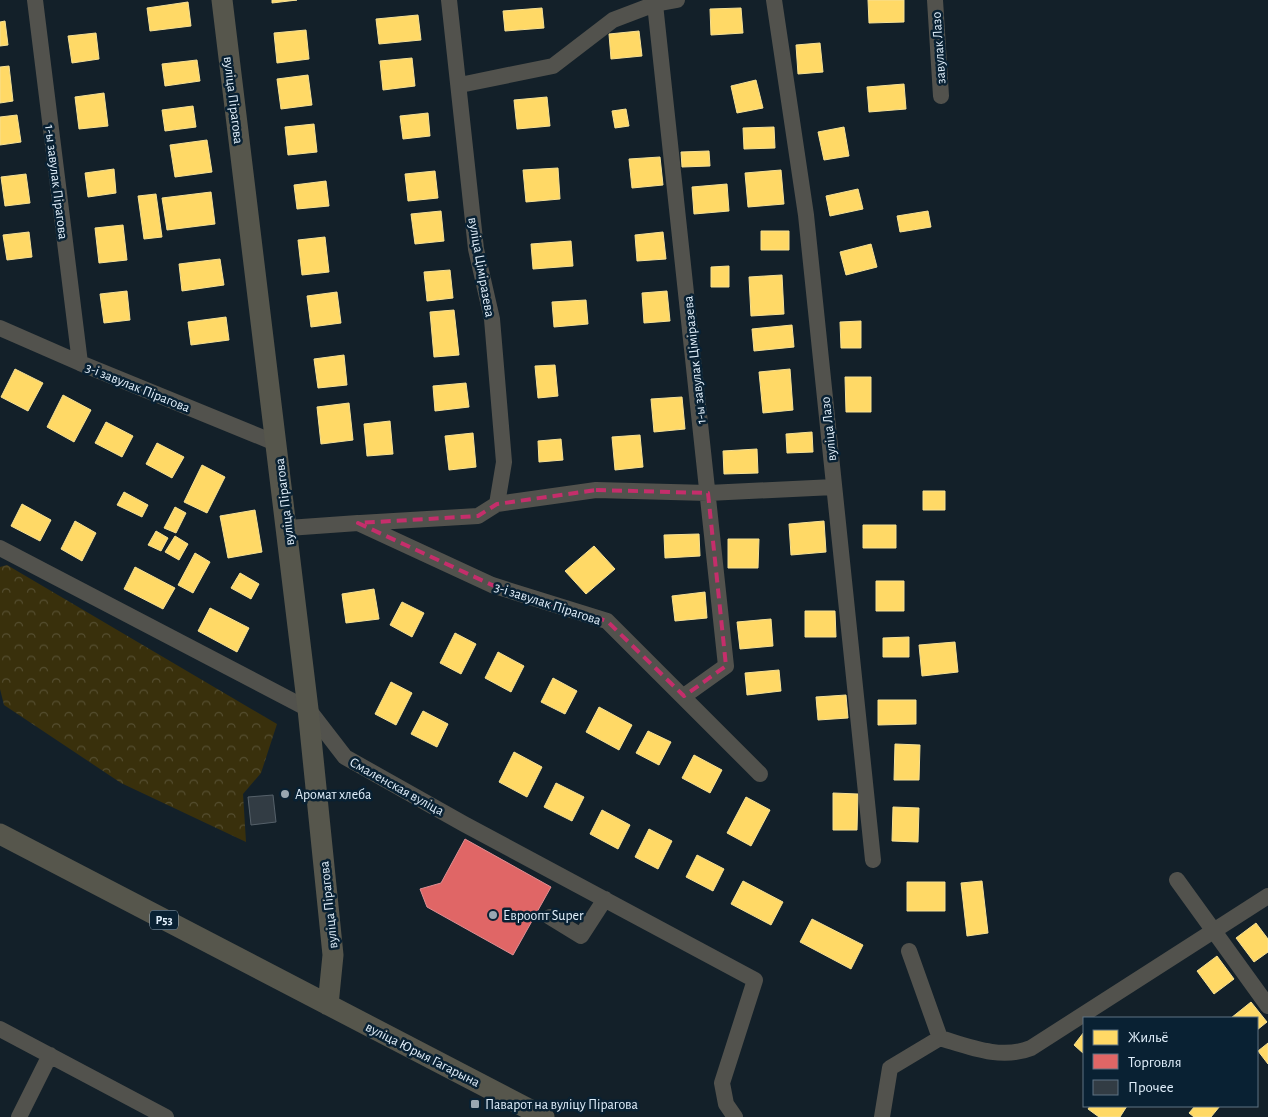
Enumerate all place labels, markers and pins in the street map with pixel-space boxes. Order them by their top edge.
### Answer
marker: Аромат хлеба [279,788,291,800]
place label: Аромат хлеба [295,788,372,802]
marker: Евроопт Super [487,909,499,921]
place label: Евроопт Super [503,909,584,923]
marker: Паварот на вуліцу Пірагова [469,1098,481,1110]
place label: Паварот на вуліцу Пірагова [485,1098,639,1112]

